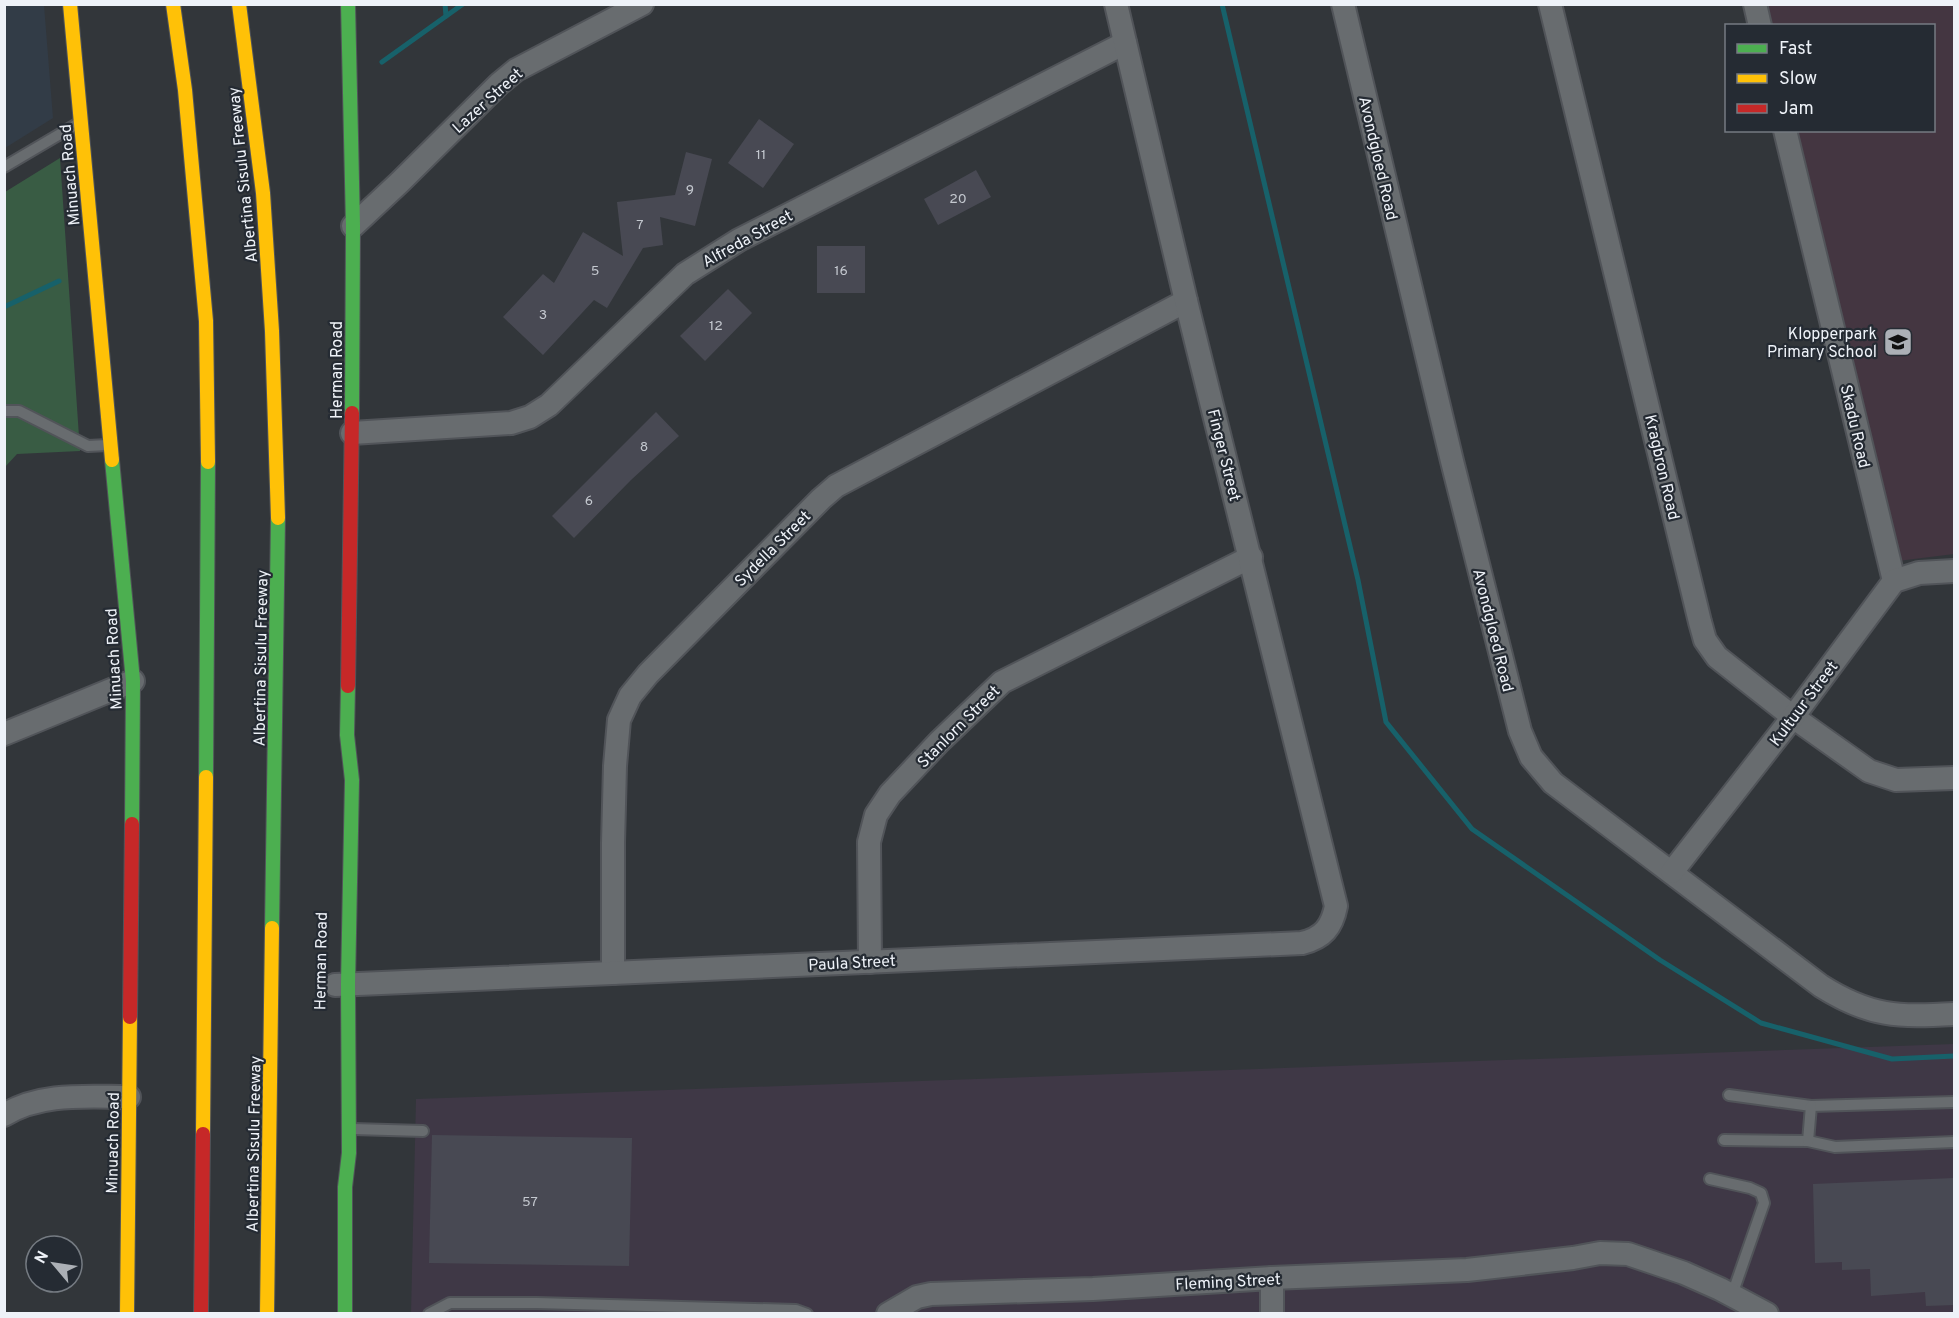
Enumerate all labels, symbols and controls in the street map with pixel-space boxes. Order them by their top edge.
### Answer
legend [1725,24,1935,132]
text: Fast [1779,38,1812,61]
street label: Lazer Street [449,65,528,138]
text: Slow [1779,68,1817,91]
street label: Albertina Sisulu Freeway [225,86,263,264]
street label: Avondgloed Road [1353,95,1401,222]
text: Jam [1779,98,1814,121]
street label: Minuach Road [57,123,85,226]
house number: 11 [756,147,766,164]
house number: 9 [686,182,694,199]
house number: 20 [949,191,967,208]
street label: Alfreda Street [699,207,797,273]
house number: 7 [636,217,644,234]
house number: 5 [591,263,599,280]
house number: 16 [834,263,848,280]
house number: 3 [539,307,547,324]
house number: 12 [709,318,723,335]
street label: Herman Road [328,321,348,419]
place label: Klopperpark Primary School [1767,325,1877,363]
school or university icon: Klopperpark Primary School [1882,326,1914,358]
street label: Skadu Road [1835,383,1873,470]
street label: Finger Street [1202,407,1244,504]
street label: Kragbron Road [1639,413,1683,522]
house number: 8 [640,439,648,456]
house number: 6 [585,493,593,510]
street label: Sydella Street [731,507,816,592]
street label: Avondgloed Road [1467,567,1517,694]
street label: Albertina Sisulu Freeway [250,570,274,747]
street label: Minuach Road [102,608,128,710]
street label: Kultuur Street [1766,658,1843,751]
street label: Stanlorn Street [914,682,1005,773]
street label: Herman Road [311,912,333,1010]
street label: Paula Street [808,952,896,976]
street label: Albertina Sisulu Freeway [243,1056,267,1233]
street label: Minuach Road [103,1092,125,1194]
house number: 57 [522,1194,538,1211]
north arrow [24,1234,84,1294]
text: N [31,1248,54,1268]
street label: Fleming Street [1175,1270,1281,1296]

